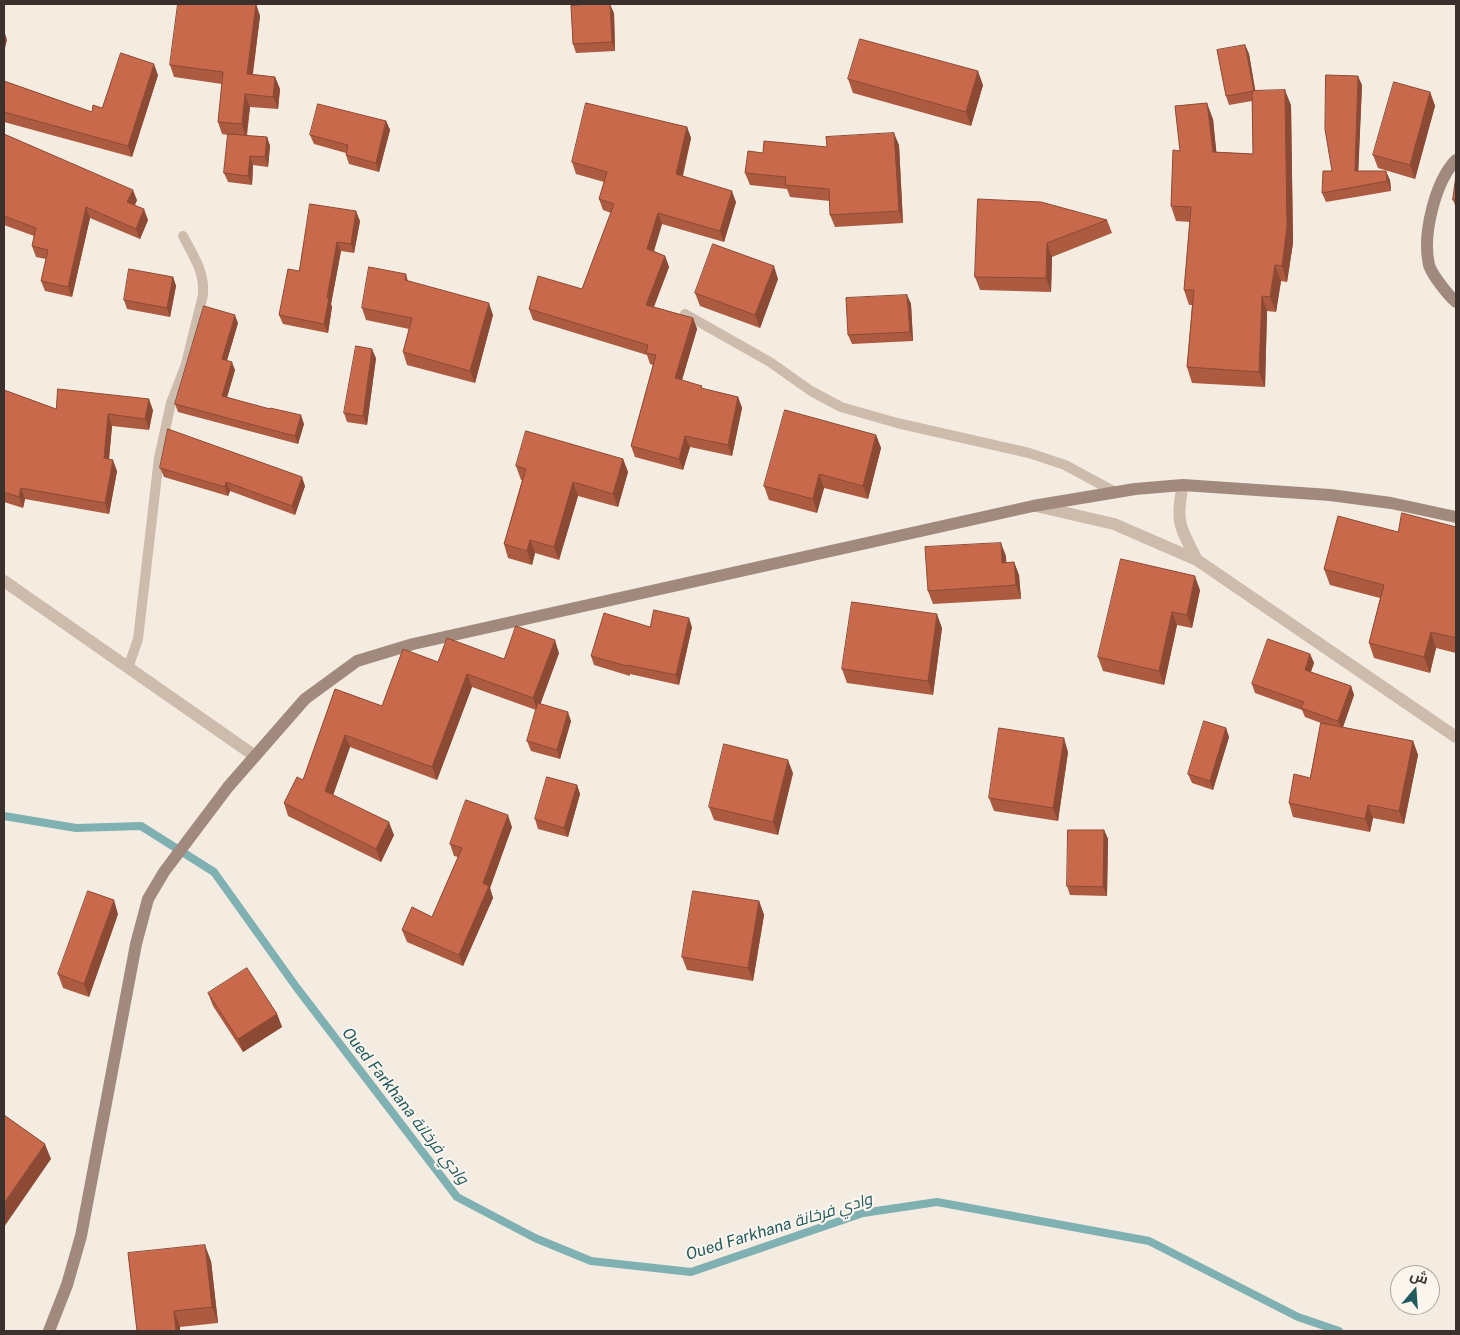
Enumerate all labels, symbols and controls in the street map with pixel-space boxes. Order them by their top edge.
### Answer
water label: Oued Farkhana وادي فرخانة [338,1024,472,1188]
water label: Oued Farkhana وادي فرخانة [684,1189,874,1265]
north arrow [1390,1265,1440,1315]
text: ش [1408,1266,1430,1287]

